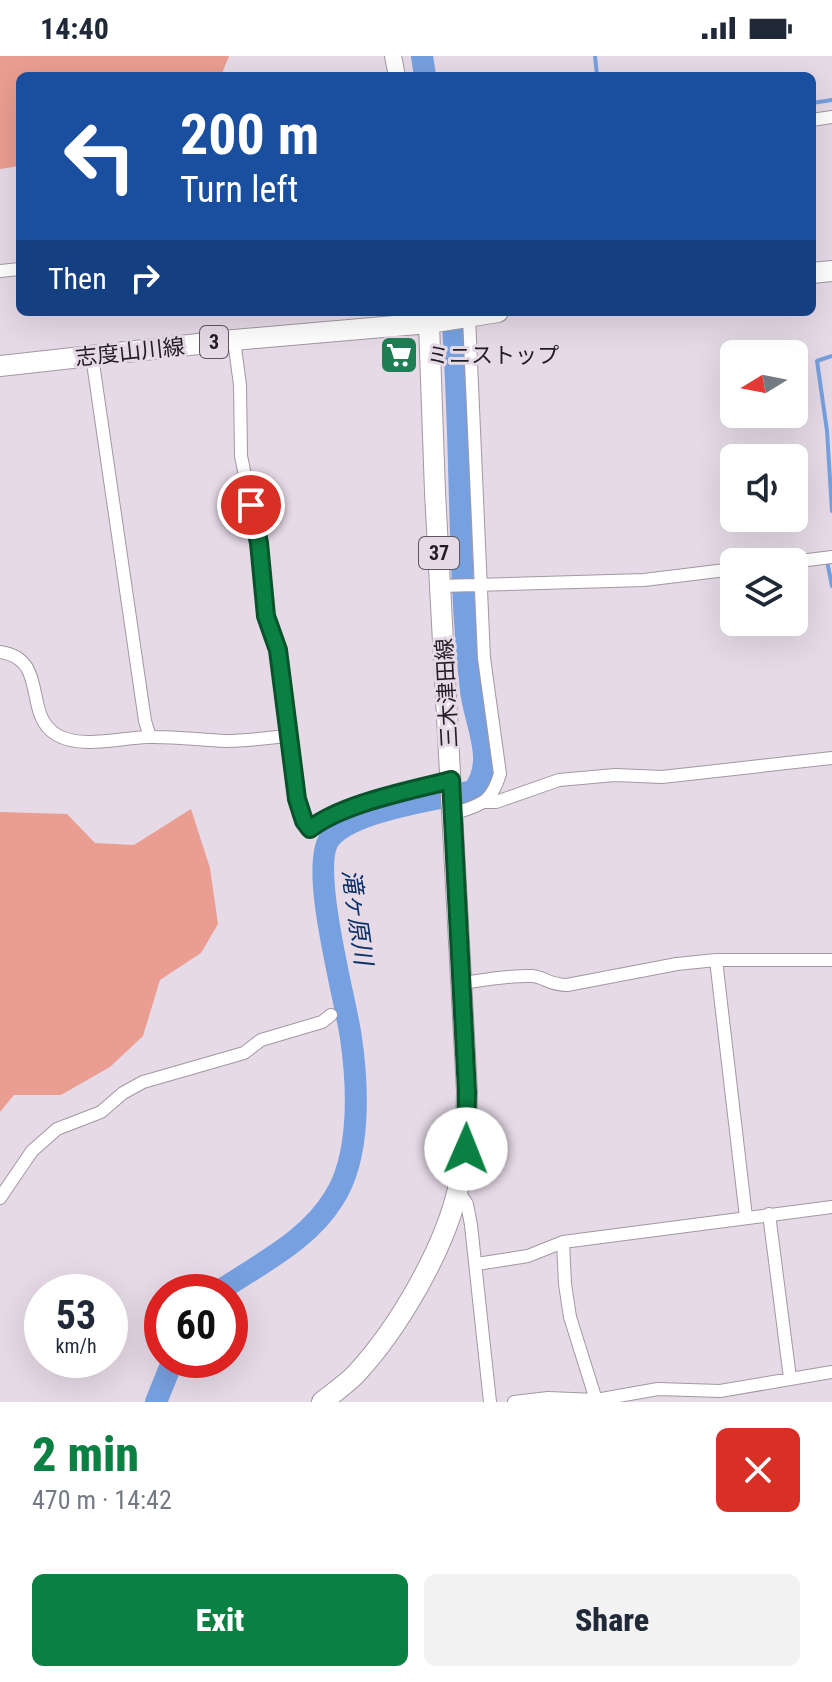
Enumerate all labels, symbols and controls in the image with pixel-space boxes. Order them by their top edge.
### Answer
text: 14:40 [40,11,109,46]
text: 200 m [180,102,319,168]
icon: left [48,104,152,208]
text: Turn left [180,169,298,211]
icon: right [123,256,167,300]
text: Then [48,261,107,296]
road number: 3 [200,326,228,358]
street label: 志度山川線 [74,334,186,370]
supermarket icon: ミニストップ [378,334,420,376]
north arrow [720,340,808,428]
map controls [720,340,808,636]
place label: ミニストップ [427,343,559,368]
button: sound [720,444,808,532]
pin [217,471,285,539]
icon: arrive [229,483,273,527]
road number: 37 [419,537,459,569]
button: layers [720,548,808,636]
street label: 三木津田線 [432,637,462,749]
water label: 滝ヶ原川 [336,868,378,969]
position arrow [424,1107,508,1191]
speed limit sign: 60 [144,1274,248,1378]
text: 53 [56,1292,96,1339]
text: km/h [55,1334,97,1358]
text: 2 min [32,1426,139,1483]
button: close [716,1428,800,1512]
text: 470 m · 14:42 [32,1485,172,1515]
button: Exit [32,1574,408,1666]
button: Share [424,1574,800,1666]

